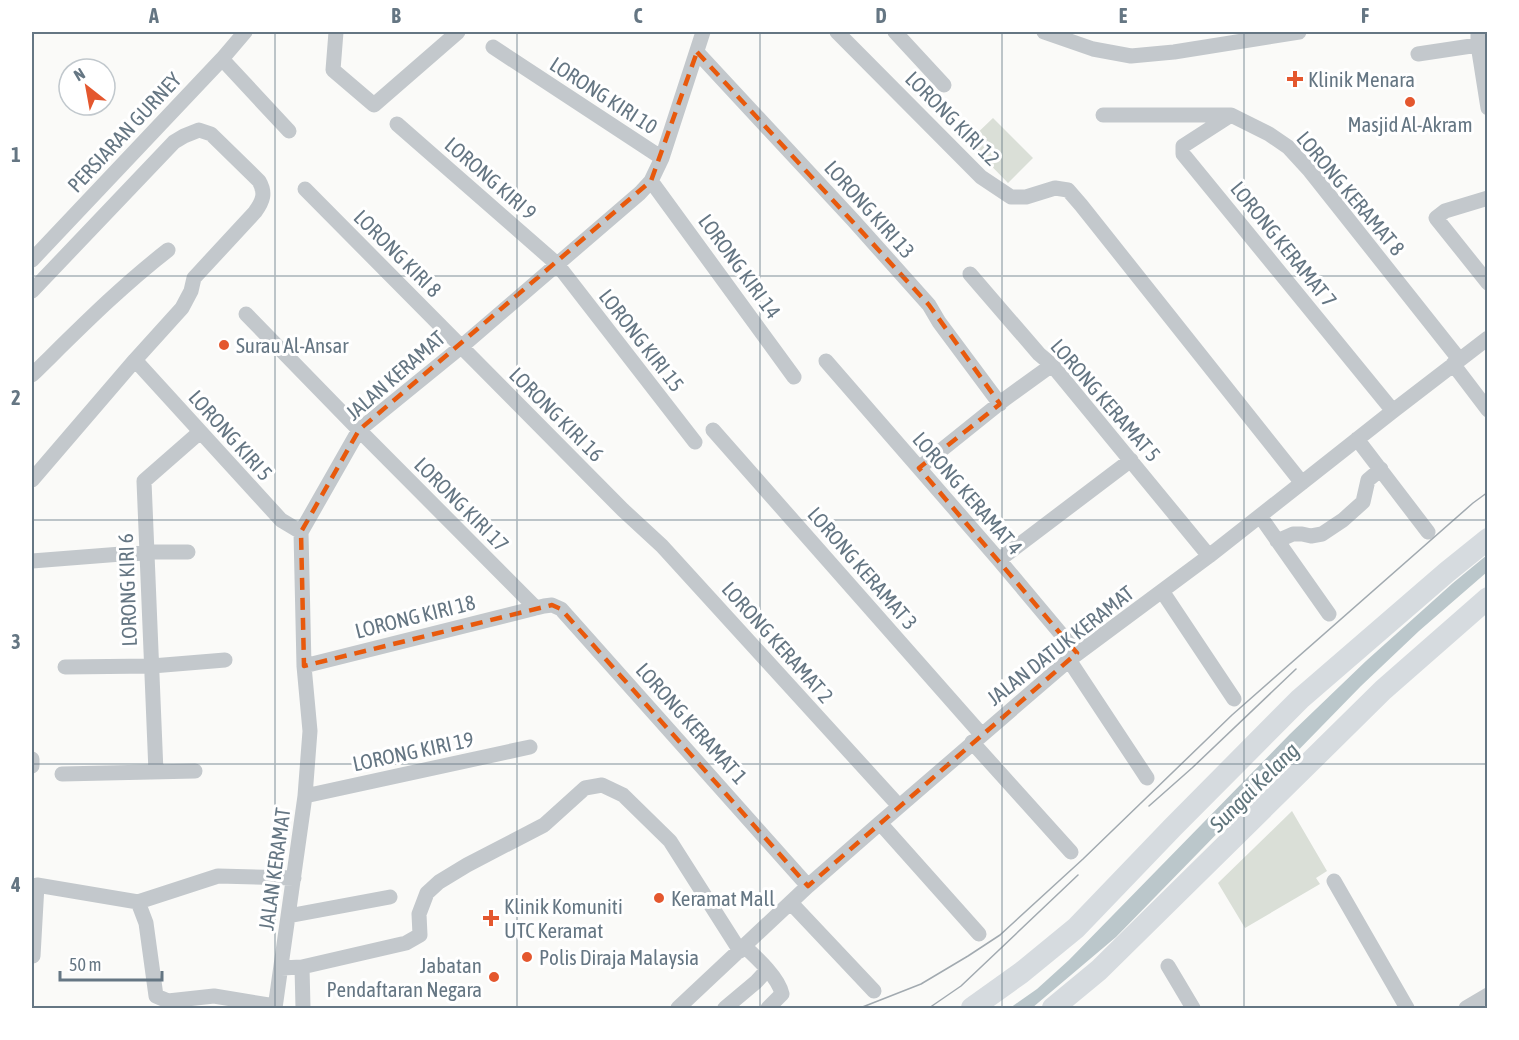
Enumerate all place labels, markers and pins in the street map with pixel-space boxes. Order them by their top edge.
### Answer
place label: Klinik Menara [1308,67,1415,91]
marker: Klinik Menara [1286,70,1304,88]
marker: Masjid Al-Akram [1403,95,1417,109]
place label: Masjid Al-Akram [1347,112,1473,136]
place label: Surau Al-Ansar [236,333,349,357]
marker: Surau Al-Ansar [217,338,231,352]
place label: Keramat Mall [671,886,775,910]
marker: Keramat Mall [652,891,666,905]
place label: Klinik Komuniti UTC Keramat [504,894,623,942]
marker: Klinik Komuniti UTC Keramat [482,909,500,927]
place label: Polis Diraja Malaysia [539,945,699,969]
marker: Polis Diraja Malaysia [520,950,534,964]
place label: Jabatan Pendaftaran Negara [326,953,482,1001]
marker: Jabatan Pendaftaran Negara [487,970,501,984]

